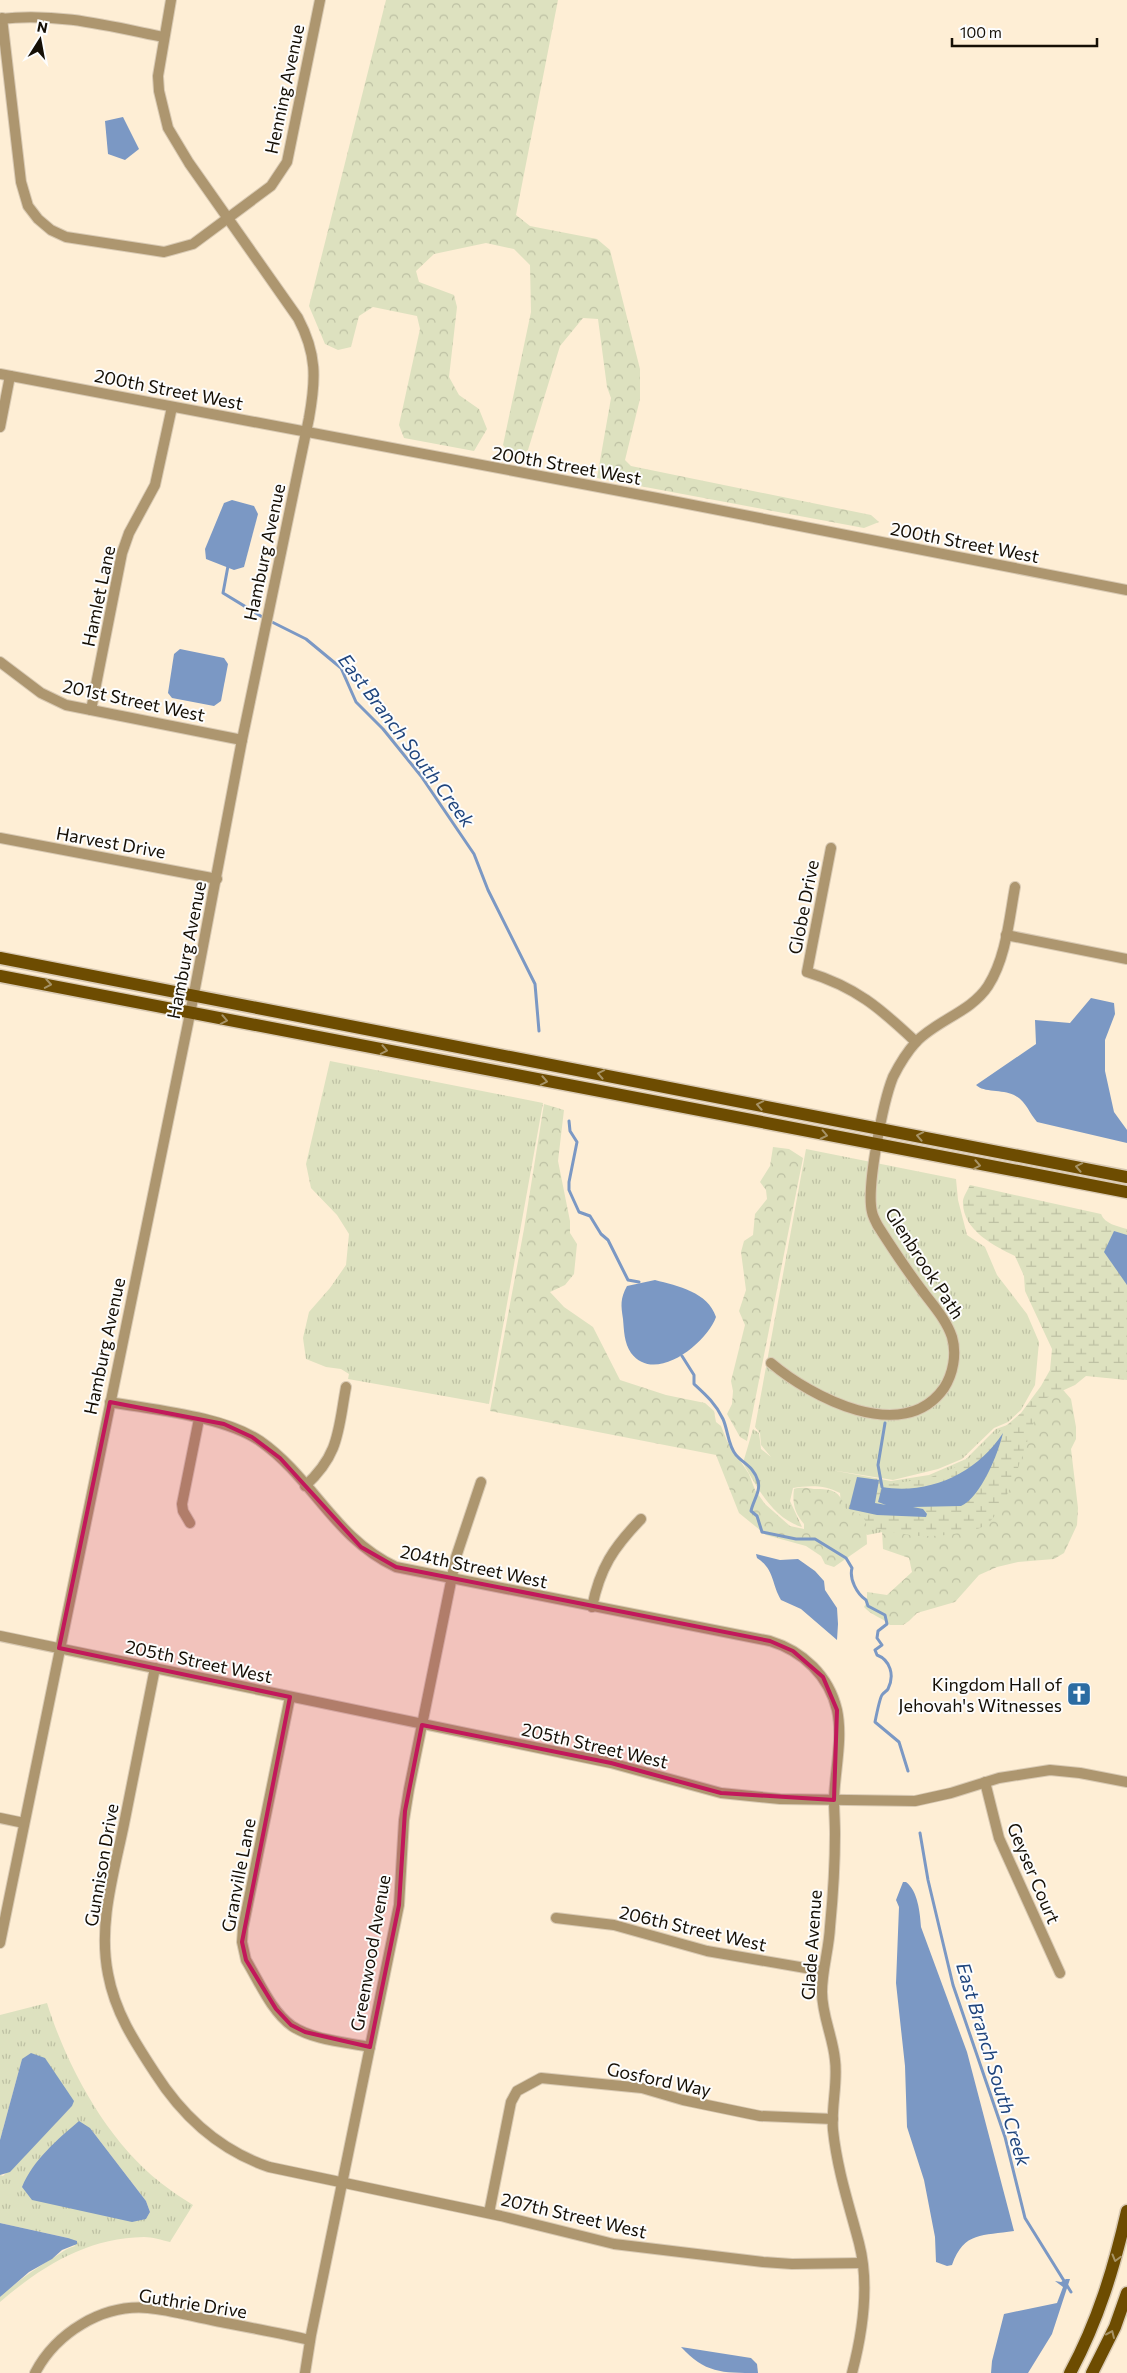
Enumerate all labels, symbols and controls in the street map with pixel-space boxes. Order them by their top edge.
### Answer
north arrow [15,15,65,65]
scale bar [952,15,1097,47]
text: N [36,17,49,36]
street label: Henning Avenue [260,22,308,156]
text: 100 m [960,23,1002,41]
street label: 200th Street West [93,364,245,414]
street label: 200th Street West [491,441,643,489]
street label: Hamburg Avenue [239,481,289,623]
street label: 200th Street West [889,517,1041,567]
street label: Hamlet Lane [77,543,119,649]
water label: East Branch South Creek [334,649,480,832]
street label: 201st Street West [61,674,207,726]
street label: Harvest Drive [54,822,168,862]
street label: Globe Drive [783,858,823,956]
street label: Hamburg Avenue [162,879,210,1021]
one-way arrow [44,979,52,989]
one-way arrow [220,1014,229,1024]
one-way arrow [380,1045,388,1055]
one-way arrow [596,1070,605,1080]
one-way arrow [539,1076,548,1086]
one-way arrow [756,1101,764,1111]
one-way arrow [820,1129,829,1139]
one-way arrow [915,1132,924,1142]
one-way arrow [973,1159,981,1169]
one-way arrow [1075,1162,1084,1173]
street label: Glenbrook Path [881,1203,969,1323]
street label: Hamburg Avenue [79,1275,129,1417]
street label: 204th Street West [398,1540,550,1592]
street label: 205th Street West [124,1635,274,1687]
place label: Kingdom Hall of Jehovah's Witnesses [898,1673,1063,1716]
church icon: Kingdom Hall of Jehovah's Witnesses [1066,1681,1092,1707]
street label: 205th Street West [520,1717,670,1773]
street label: Gunnison Drive [79,1802,123,1928]
street label: Granville Lane [216,1816,260,1934]
street label: Geyser Court [1003,1819,1065,1927]
street label: Greenwood Avenue [345,1873,395,2033]
street label: Glade Avenue [796,1889,826,2001]
street label: 206th Street West [617,1900,769,1956]
water label: East Branch South Creek [952,1959,1036,2169]
street label: Gosford Way [605,2057,713,2101]
street label: 207th Street West [499,2188,649,2242]
one-way arrow [1111,2254,1122,2263]
street label: Guthrie Drive [137,2284,249,2322]
one-way arrow [1105,2330,1116,2339]

